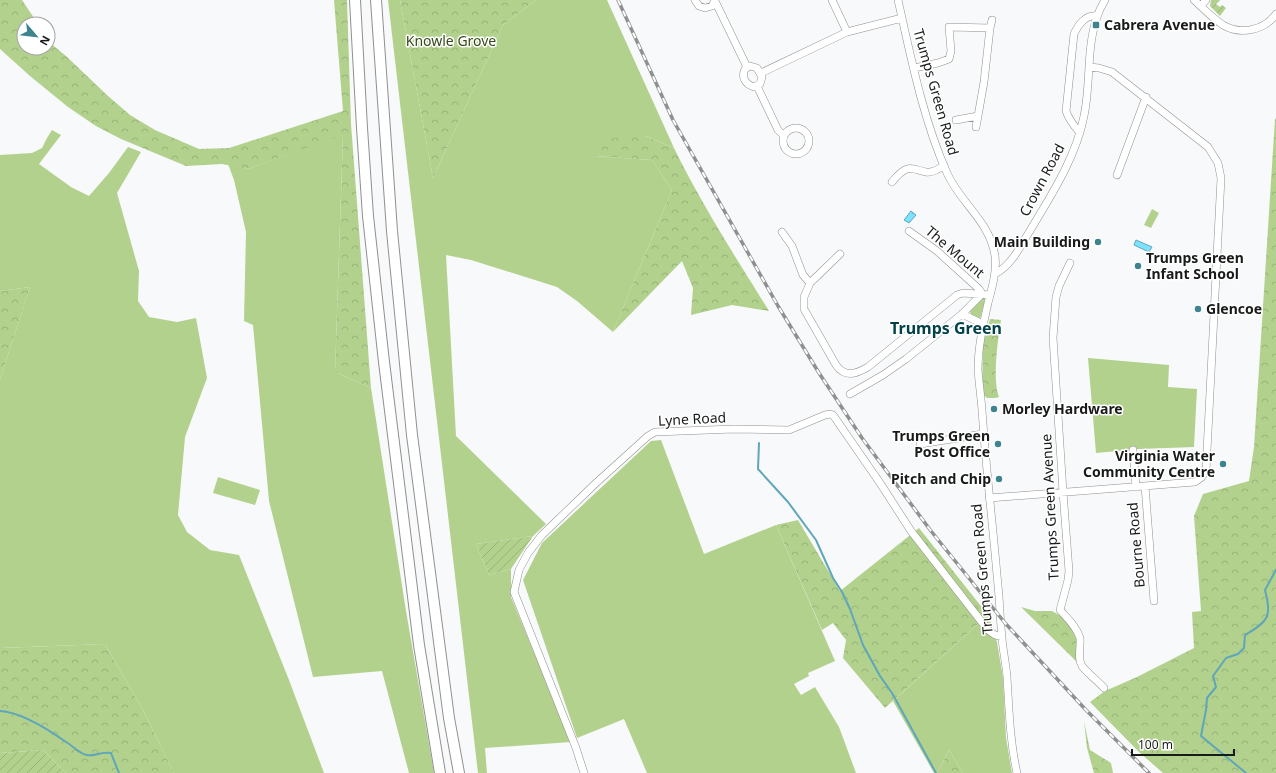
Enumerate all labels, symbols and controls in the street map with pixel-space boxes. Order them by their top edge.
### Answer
place label: Cabrera Avenue [1104,15,1215,34]
north arrow [16,16,56,56]
marker: Cabrera Avenue [1091,20,1101,30]
street label: Trumps Green Road [909,26,964,157]
park label: Knowle Grove [406,31,496,50]
text: N [37,33,54,48]
street label: Crown Road [1015,140,1069,219]
street label: The Mount [922,221,989,282]
place label: Main Building [994,232,1090,251]
marker: Main Building [1093,237,1103,247]
place label: Trumps Green Infant School [1146,248,1244,283]
marker: Trumps Green Infant School [1133,261,1143,271]
place label: Glencoe [1206,299,1262,318]
marker: Glencoe [1193,304,1203,314]
district label: Trumps Green [890,317,1002,339]
place label: Morley Hardware [1002,399,1123,418]
marker: Morley Hardware [989,404,999,414]
street label: Lyne Road [657,407,727,430]
place label: Trumps Green Post Office [892,426,990,461]
street label: Trumps Green Avenue [1036,433,1063,581]
marker: Trumps Green Post Office [993,439,1003,449]
place label: Virginia Water Community Centre [1083,446,1216,481]
marker: Virginia Water Community Centre [1218,459,1228,469]
place label: Pitch and Chip [891,469,991,488]
marker: Pitch and Chip [994,474,1004,484]
street label: Bourne Road [1122,501,1149,589]
street label: Trumps Green Road [966,503,997,635]
scale bar [1132,731,1234,757]
text: 100 m [1138,736,1173,753]

